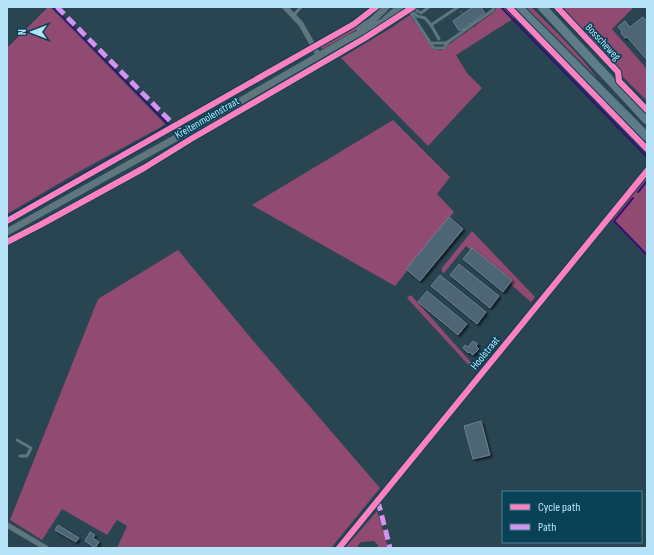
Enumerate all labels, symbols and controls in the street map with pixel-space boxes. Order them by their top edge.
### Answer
north arrow [12,12,52,52]
street label: Bosscheweg [583,21,624,64]
text: N [16,29,29,35]
street label: Kreitenmolenstraat [173,94,242,142]
street label: Hoolstraat [468,333,503,372]
legend [502,491,642,543]
text: Cycle path [538,500,580,515]
text: Path [538,520,556,535]

